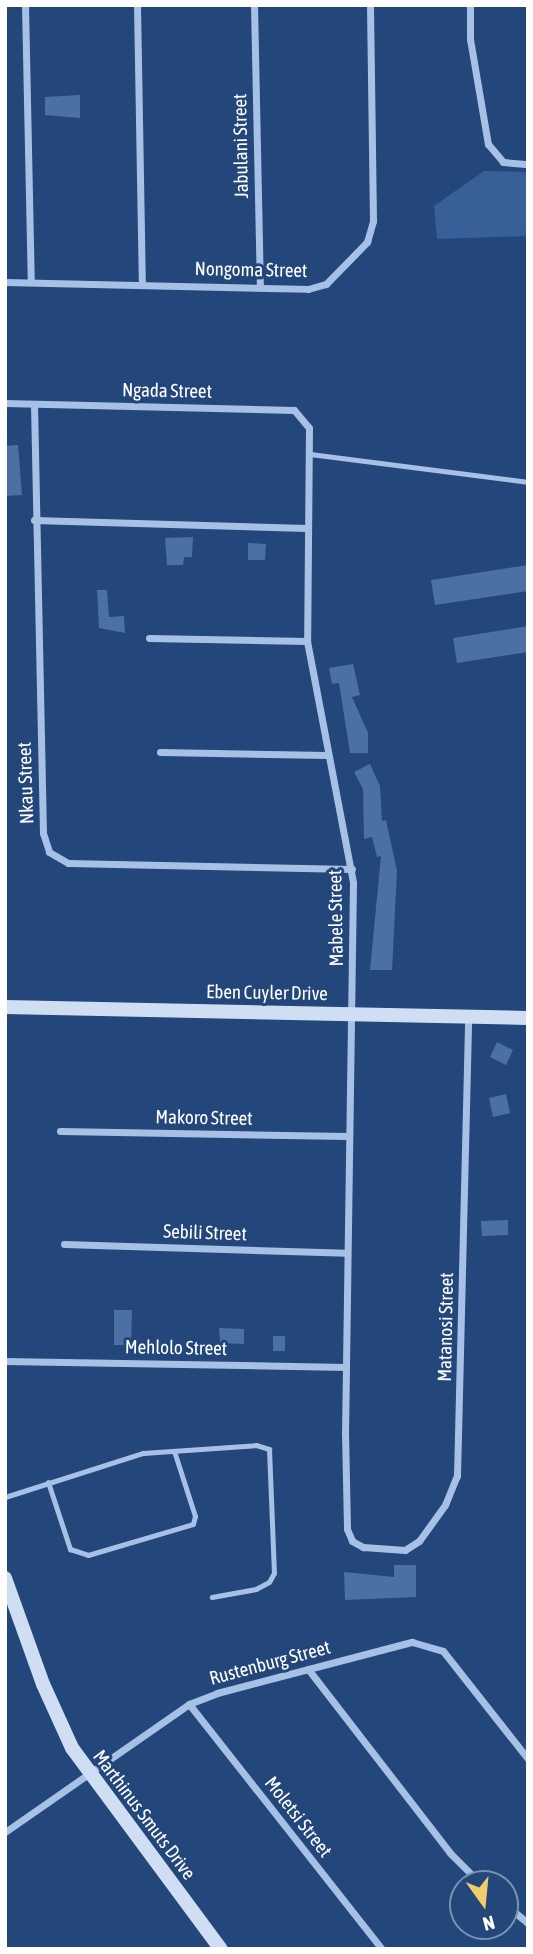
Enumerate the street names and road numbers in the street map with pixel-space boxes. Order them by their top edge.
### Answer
street label: Jabulani Street [229,93,253,199]
street label: Nongoma Street [194,258,308,282]
street label: Ngada Street [122,379,212,403]
street label: Nkau Street [13,742,39,824]
street label: Mabele Street [324,869,348,967]
street label: Eben Cuyler Drive [206,981,328,1005]
street label: Makoro Street [155,1106,253,1130]
street label: Sebili Street [163,1220,247,1246]
street label: Matanosi Street [434,1272,458,1382]
street label: Mehlolo Street [125,1336,227,1360]
street label: Rustenburg Street [207,1636,333,1690]
street label: Marthinus Smuts Drive [88,1746,200,1884]
street label: Moletsi Street [259,1772,337,1862]

